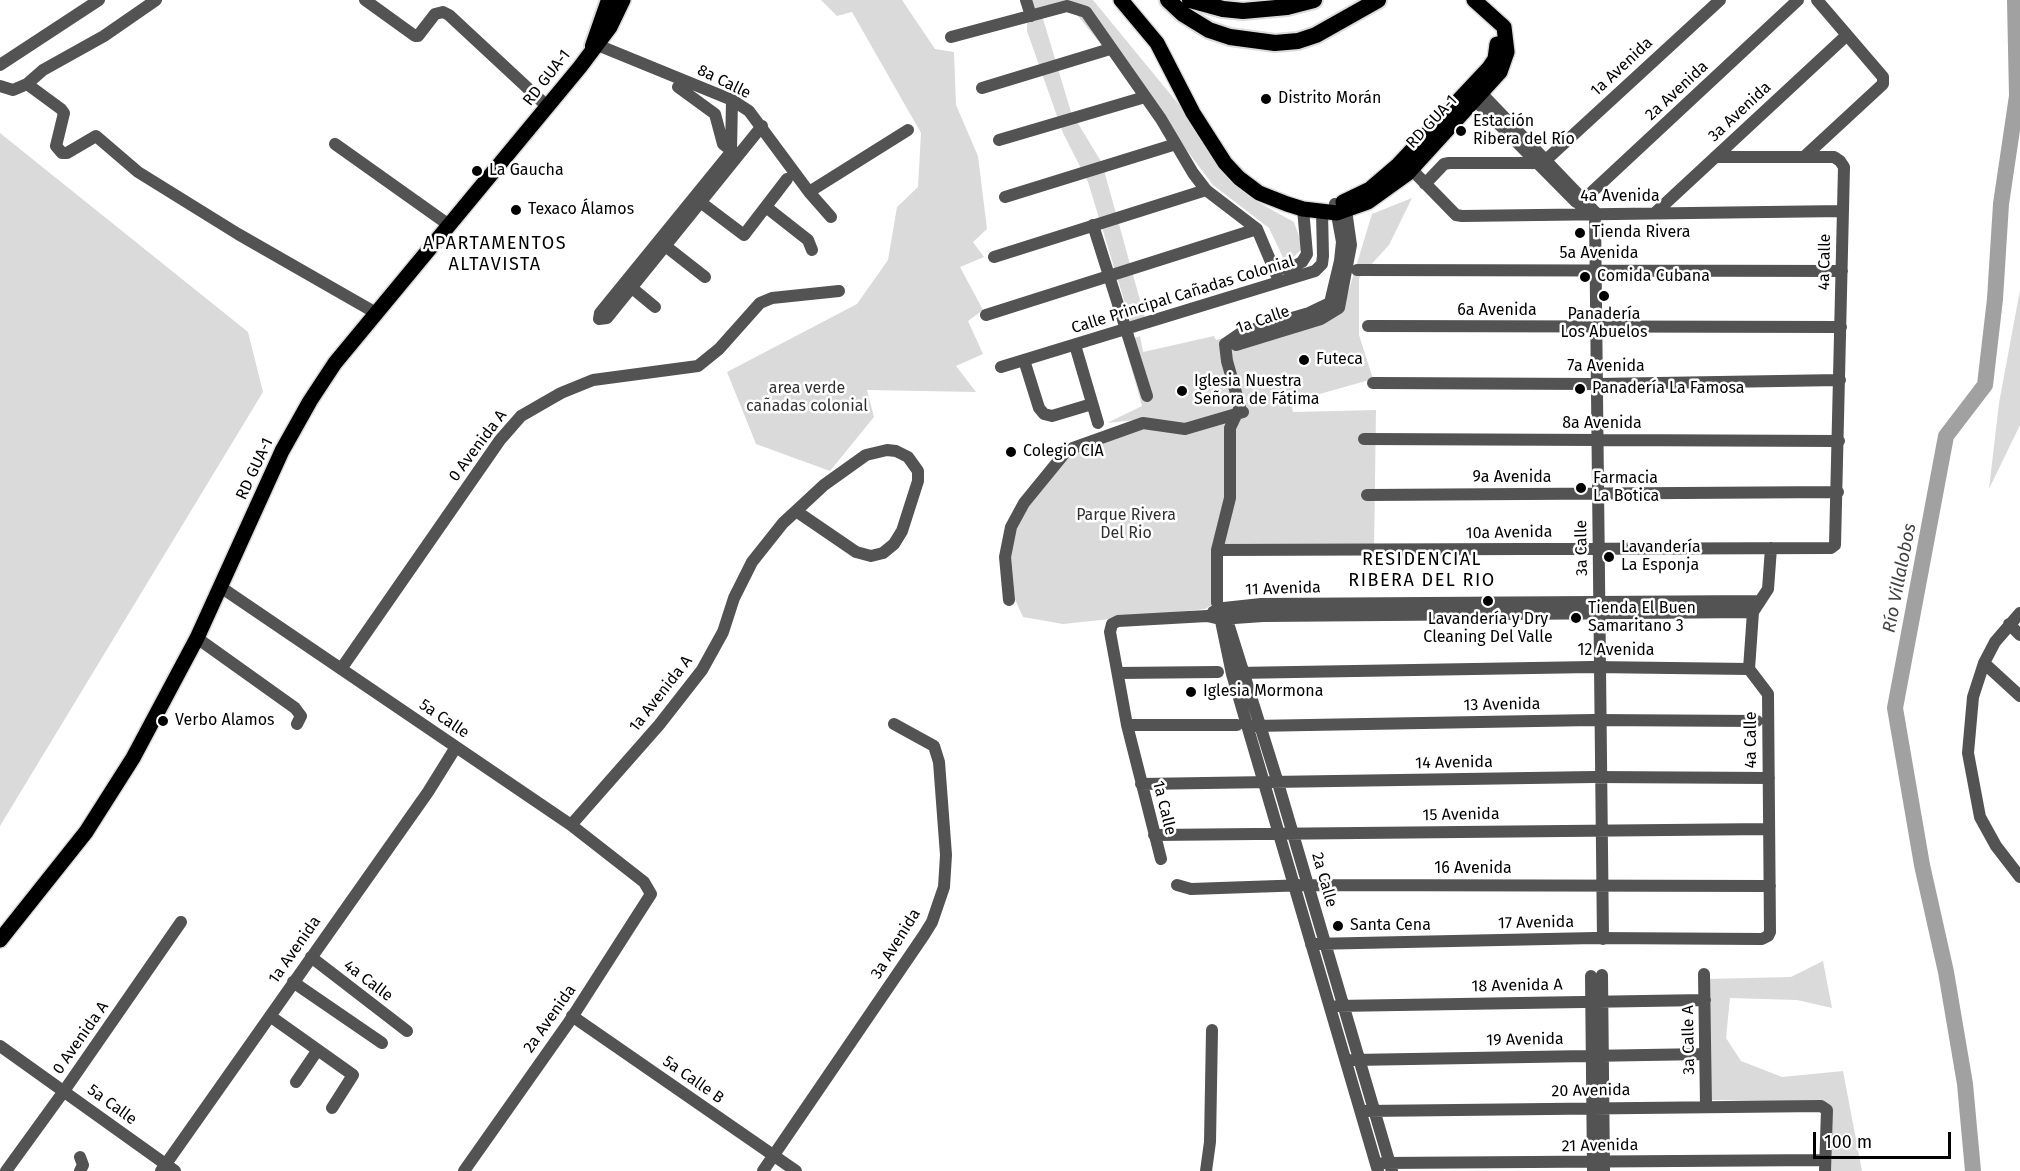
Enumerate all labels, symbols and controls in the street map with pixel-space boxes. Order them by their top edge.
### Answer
street label: 1a Avenida [1587,33,1657,101]
street label: RD GUA-1 [519,46,575,110]
street label: 2a Avenida [1642,57,1712,125]
street label: 8a Calle [694,61,754,103]
street label: 3a Avenida [1705,78,1775,146]
place label: Distrito Morán [1278,89,1381,109]
street label: RD GUA-1 [1402,91,1462,153]
marker: Distrito Morán [1259,92,1273,106]
place label: Estación Ribera del Río [1473,112,1575,150]
marker: Estación Ribera del Río [1454,124,1468,138]
place label: La Gaucha [489,161,564,181]
marker: La Gaucha [470,164,484,178]
street label: 4a Avenida [1580,187,1660,207]
place label: Texaco Álamos [528,200,634,220]
marker: Texaco Álamos [509,203,523,217]
place label: Tienda Rivera [1592,223,1690,243]
marker: Tienda Rivera [1573,226,1587,240]
district label: APARTAMENTOS ALTAVISTA [423,233,567,276]
street label: 4a Calle [1815,233,1835,291]
street label: 5a Avenida [1560,244,1638,264]
street label: Calle Principal Cañadas Colonial [1069,252,1297,338]
place label: Comida Cubana [1597,267,1710,287]
marker: Comida Cubana [1578,270,1592,284]
marker: Panadería Los Abuelos [1597,289,1611,303]
street label: 6a Avenida [1457,301,1537,321]
street label: 1a Calle [1234,302,1292,338]
place label: Panadería Los Abuelos [1561,305,1647,343]
place label: Futeca [1316,350,1363,370]
marker: Futeca [1297,353,1311,367]
street label: 7a Avenida [1567,357,1645,377]
place label: Iglesia Nuestra Señora de Fátima [1194,372,1320,410]
park label: area verde cañadas colonial [746,379,868,417]
place label: Panadería La Famosa [1592,379,1745,399]
marker: Panadería La Famosa [1573,382,1587,396]
marker: Iglesia Nuestra Señora de Fátima [1175,384,1189,398]
street label: 0 Avenida A [445,407,511,485]
street label: 8a Avenida [1562,414,1642,434]
street label: RD GUA-1 [232,435,278,503]
place label: Colegio CIA [1023,442,1104,462]
marker: Colegio CIA [1004,445,1018,459]
street label: 9a Avenida [1472,468,1552,488]
place label: Farmacia La Botica [1593,469,1659,507]
marker: Farmacia La Botica [1574,481,1588,495]
park label: Parque Rivera Del Rio [1076,506,1176,544]
street label: 3a Calle [1572,520,1592,576]
water label: Río Villalobos [1879,521,1921,635]
street label: 10a Avenida [1466,523,1552,543]
place label: Lavandería La Esponja [1621,538,1701,576]
district label: RESIDENCIAL RIBERA DEL RIO [1348,549,1496,592]
marker: Lavandería La Esponja [1602,550,1616,564]
street label: 11 Avenida [1245,578,1321,600]
marker: Lavandería y Dry Cleaning Del Valle [1481,594,1495,608]
place label: Tienda El Buen Samaritano 3 [1588,599,1696,637]
place label: Lavandería y Dry Cleaning Del Valle [1423,610,1553,648]
marker: Tienda El Buen Samaritano 3 [1569,611,1583,625]
street label: 12 Avenida [1578,641,1654,661]
street label: 1a Avenida A [625,652,697,736]
place label: Iglesia Mormona [1203,682,1323,702]
marker: Iglesia Mormona [1184,685,1198,699]
street label: 5a Calle [415,695,473,743]
street label: 13 Avenida [1463,695,1541,715]
place label: Verbo Alamos [175,711,274,731]
street label: 4a Calle [1742,712,1762,768]
marker: Verbo Alamos [156,714,170,728]
street label: 14 Avenida [1415,753,1493,773]
street label: 1a Calle [1148,779,1180,837]
street label: 15 Avenida [1422,805,1500,825]
street label: 2a Calle [1307,850,1341,910]
street label: 16 Avenida [1434,859,1512,879]
street label: 3a Avenida [867,906,925,982]
street label: 1a Avenida [265,913,325,987]
street label: 17 Avenida [1498,913,1574,933]
place label: Santa Cena [1350,916,1431,936]
marker: Santa Cena [1331,919,1345,933]
street label: 4a Calle [340,956,396,1006]
street label: 18 Avenida A [1471,976,1563,996]
street label: 2a Avenida [520,981,580,1057]
street label: 0 Avenida A [49,998,113,1078]
street label: 3a Calle A [1679,1005,1699,1075]
street label: 19 Avenida [1486,1030,1564,1050]
street label: 5a Calle B [659,1052,727,1108]
street label: 5a Calle [84,1081,140,1129]
street label: 20 Avenida [1551,1081,1631,1101]
scale bar [1816,1120,1954,1158]
text: 100 m [1824,1131,1872,1153]
street label: 21 Avenida [1562,1136,1638,1156]

